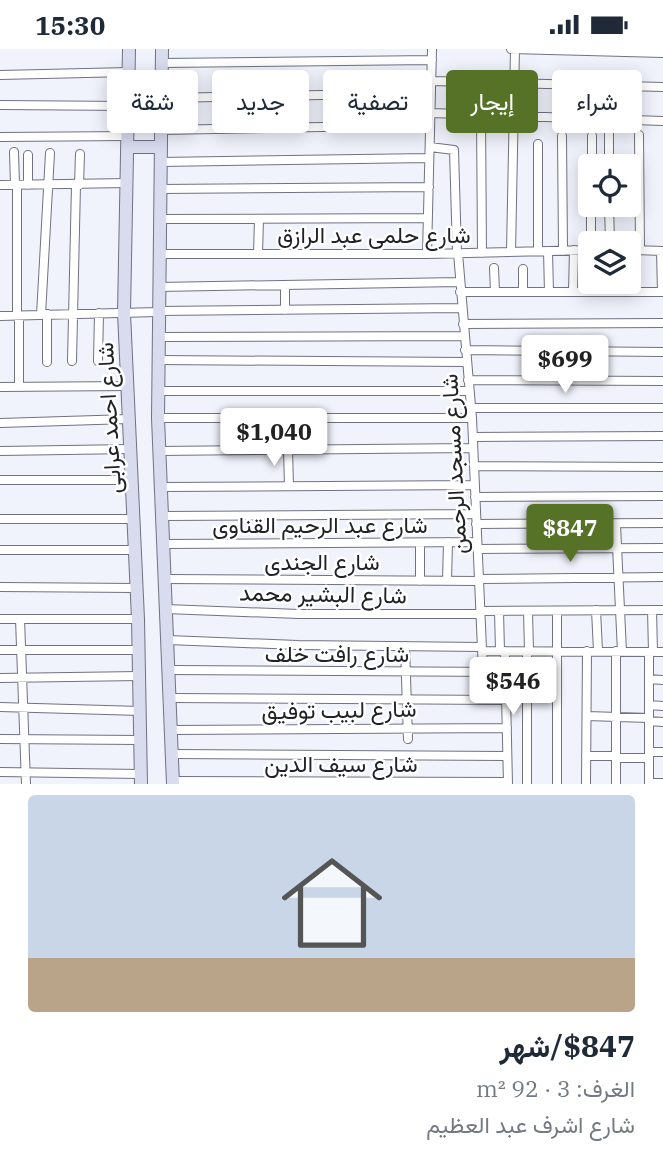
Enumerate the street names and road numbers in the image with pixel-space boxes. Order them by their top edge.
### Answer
street label: شارع حلمى عبد الرازق [277,219,471,251]
street label: شارع احمد عرابى [89,341,129,494]
street label: شارع مسجد الرحمن [433,373,475,555]
street label: شارع عبد الرحيم القناوى [212,509,428,541]
street label: شارع الجندى [264,546,380,578]
street label: شارع البشير محمد [239,577,407,611]
street label: شارع رافت خلف [265,638,409,670]
street label: شارع لبيب توفيق [261,693,417,727]
street label: شارع سيف الدين [264,748,418,780]

